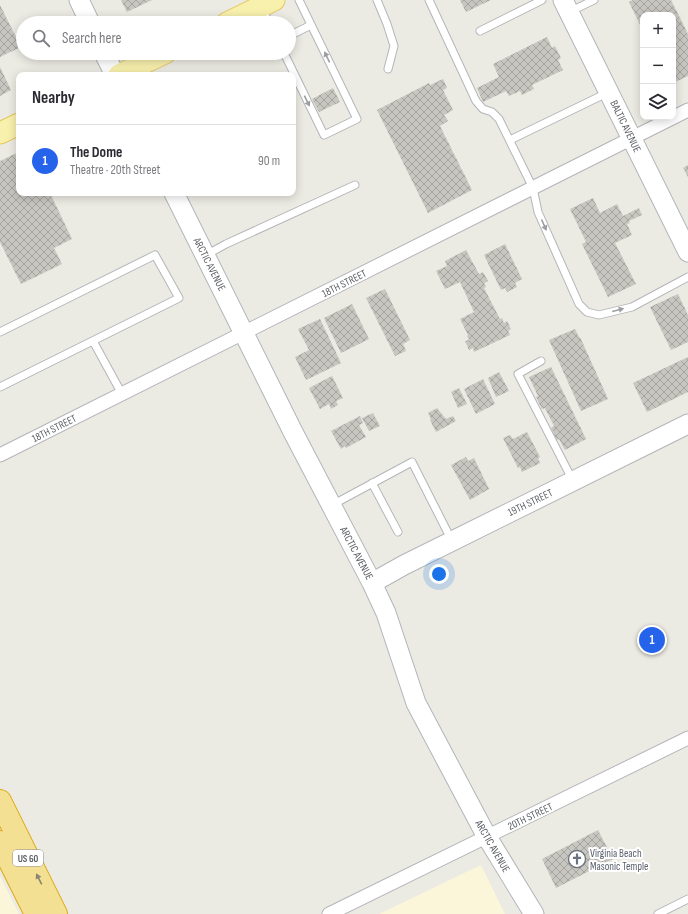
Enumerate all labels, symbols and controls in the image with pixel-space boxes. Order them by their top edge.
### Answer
map controls [640,12,676,120]
button: + [640,12,676,48]
search box [16,16,296,60]
icon: search [30,27,52,49]
text: Search here [62,29,122,48]
button: − [640,48,676,84]
one-way arrow [324,51,330,63]
button: layers [640,84,676,120]
text: Nearby [32,88,75,108]
one-way arrow [304,95,310,106]
street label: BALTIC AVENUE [607,98,644,154]
text: The Dome [70,143,123,162]
text: 1 [42,153,48,169]
text: 90 m [258,153,280,169]
text: Theatre · 20th Street [70,162,161,178]
one-way arrow [541,219,547,231]
street label: ARCTIC AVENUE [190,234,229,293]
street label: 18TH STREET [320,266,369,300]
one-way arrow [612,307,624,313]
street label: 18TH STREET [30,411,79,445]
street label: 19TH STREET [506,486,555,519]
street label: ARCTIC AVENUE [337,524,376,582]
your location [429,564,449,584]
pin: 1 [639,625,665,655]
street label: 20TH STREET [506,800,555,833]
street label: ARCTIC AVENUE [472,817,513,875]
place label: Virginia Beach Masonic Temple [590,847,648,873]
church icon: Virginia Beach Masonic Temple [567,849,587,869]
road number: US 60 [13,850,43,866]
one-way arrow [36,873,42,885]

